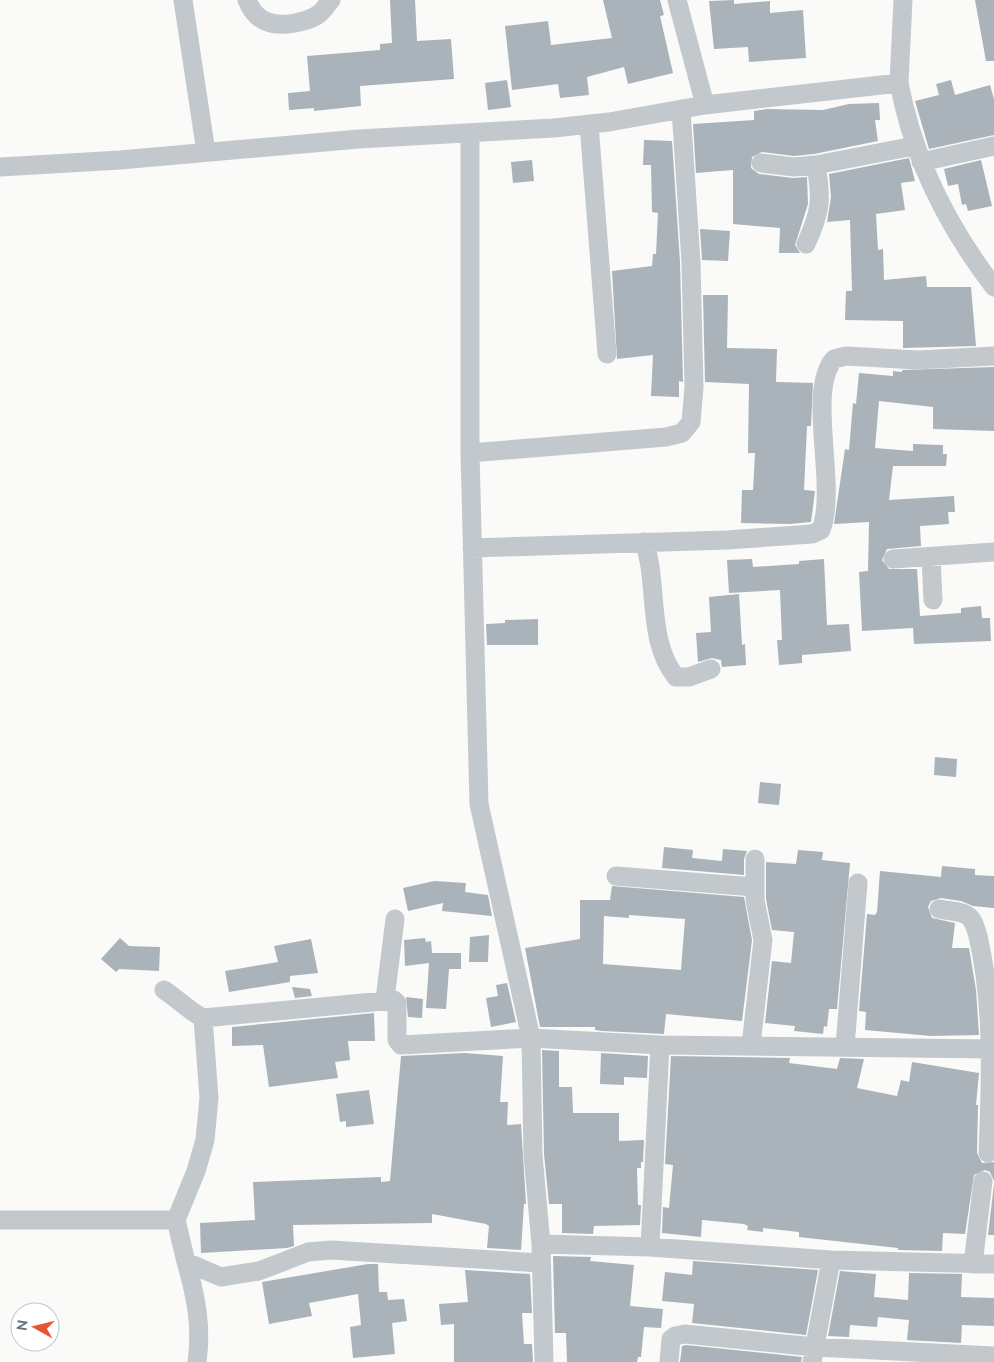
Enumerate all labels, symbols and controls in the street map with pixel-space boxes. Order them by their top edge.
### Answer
north arrow [10,1302,60,1352]
text: N [13,1319,31,1332]

